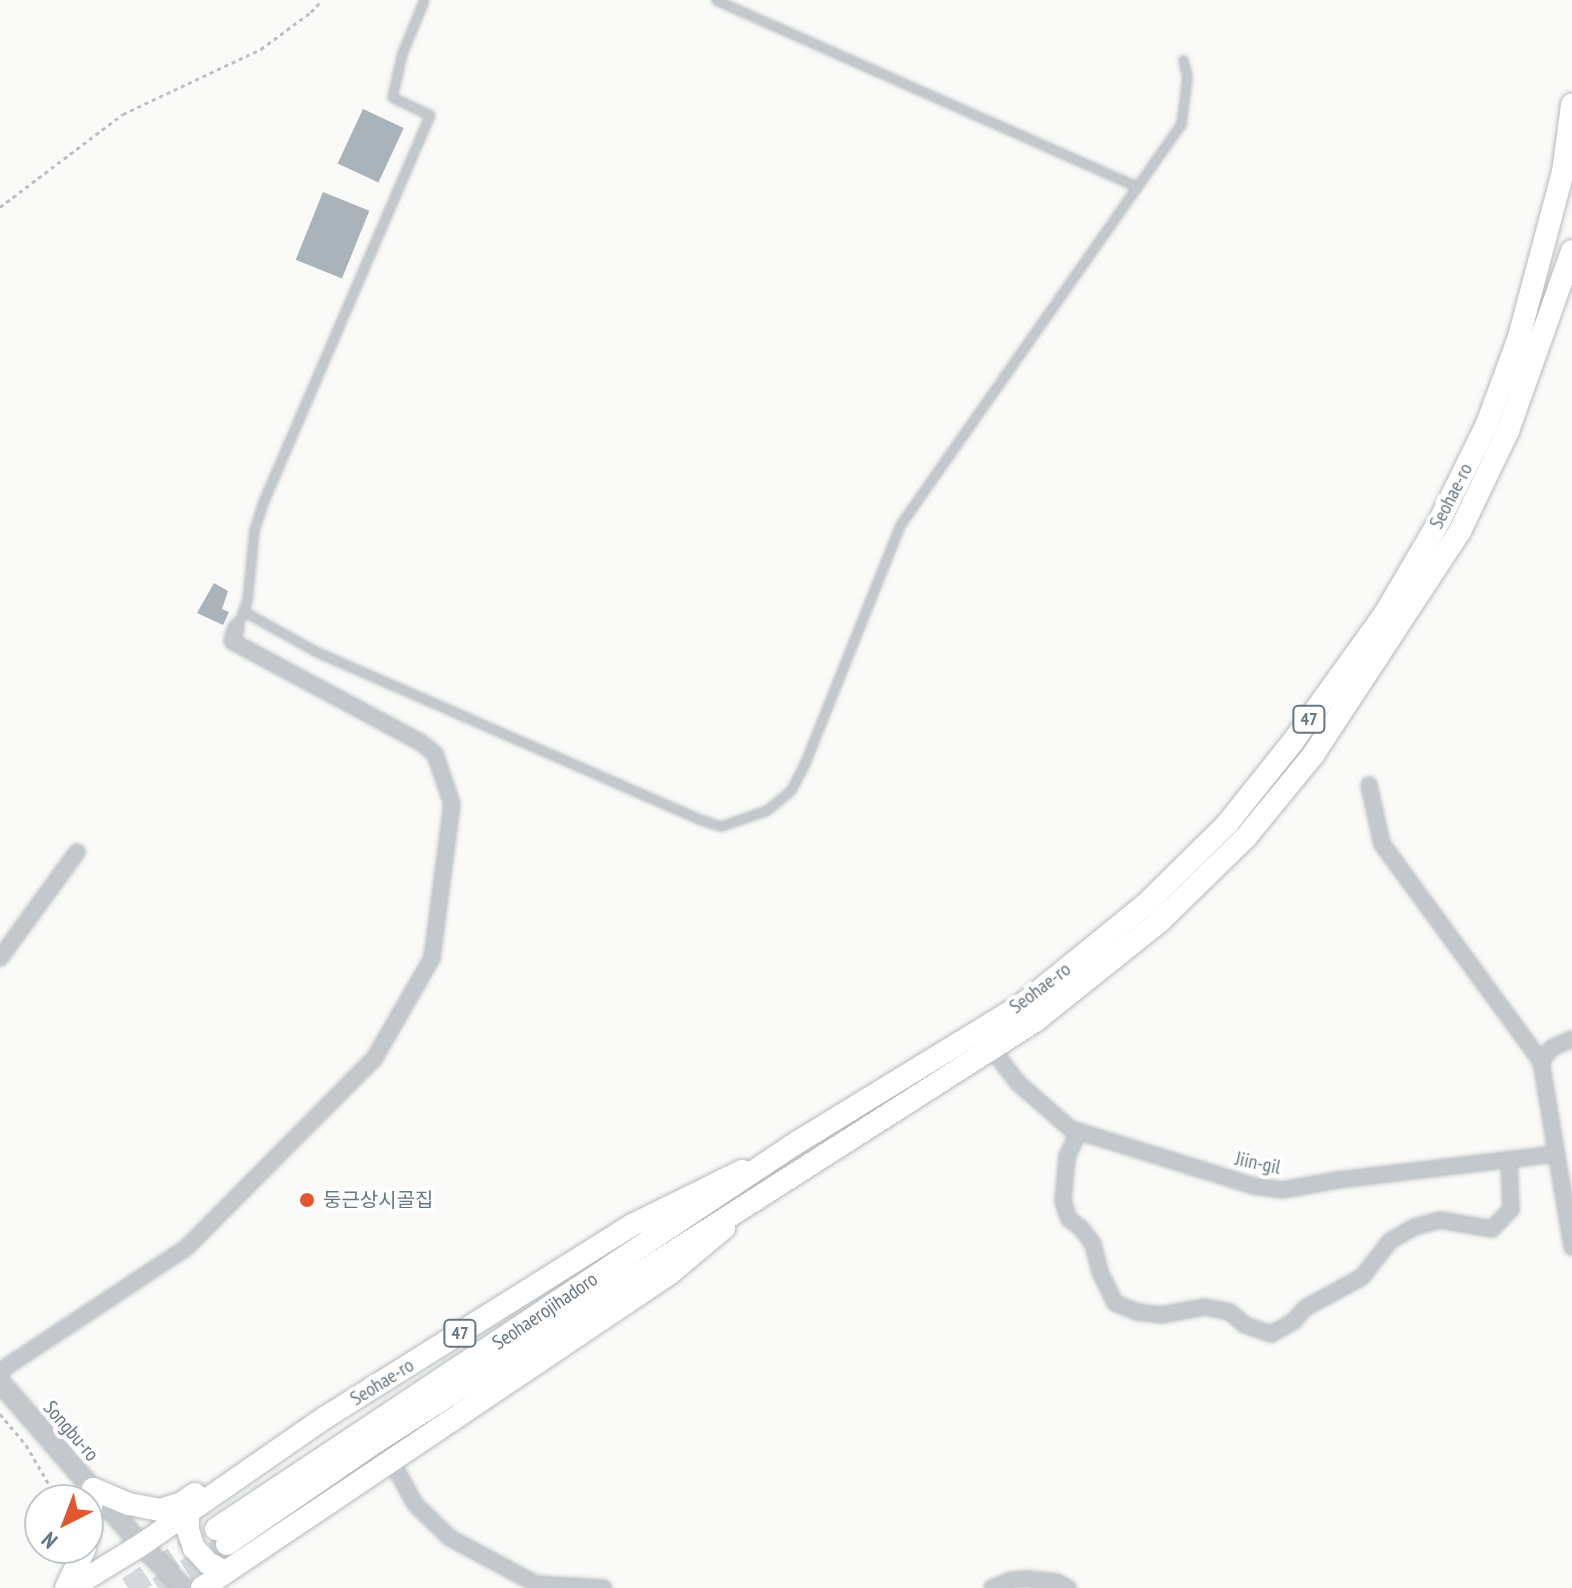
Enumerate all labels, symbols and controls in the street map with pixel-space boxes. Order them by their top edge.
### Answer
street label: Seohae-ro [1424,459,1478,533]
road number: 47 [1291,705,1327,733]
street label: Seohae-ro [1005,957,1075,1019]
street label: Jiin-gil [1233,1147,1283,1179]
place label: 둥근상시골집 [323,1188,433,1212]
marker: 둥근상시골집 [298,1191,316,1209]
street label: Seohaerojihadoro [488,1267,602,1355]
road number: 47 [442,1319,478,1347]
street label: Seohae-ro [346,1353,418,1411]
street label: Songbu-ro [38,1396,104,1466]
north arrow [24,1484,104,1564]
text: N [35,1526,63,1555]

